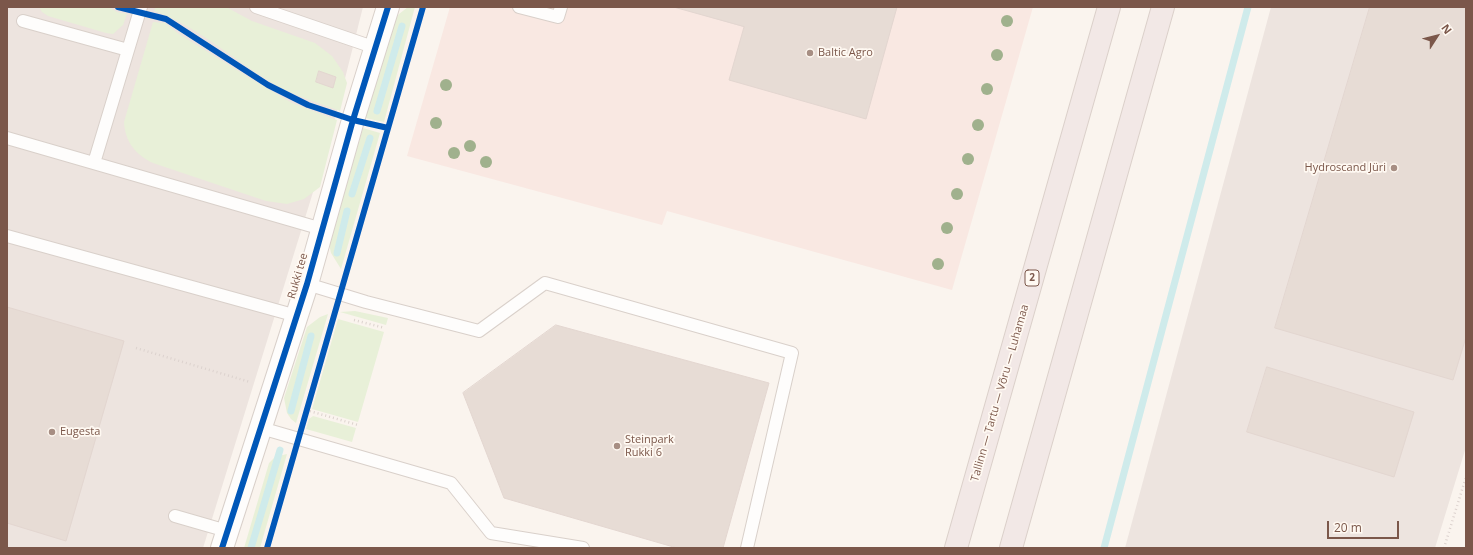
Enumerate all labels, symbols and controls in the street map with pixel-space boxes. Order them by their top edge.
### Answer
north arrow [1417,16,1457,56]
text: N [1438,21,1456,37]
place label: Baltic Agro [818,46,873,60]
marker: Baltic Agro [805,48,815,58]
place label: Hydroscand Jüri [1305,161,1386,175]
marker: Hydroscand Jüri [1389,163,1399,173]
street label: Rukki tee [285,252,311,300]
road number: 2 [1025,270,1039,286]
street label: Tallinn — Tartu — Võru — Luhamaa [968,303,1032,483]
place label: Eugesta [60,425,100,439]
marker: Eugesta [47,427,57,437]
place label: Steinpark Rukki 6 [625,433,674,459]
marker: Steinpark Rukki 6 [612,441,622,451]
scale bar [1329,513,1401,539]
text: 20 m [1334,519,1362,536]

